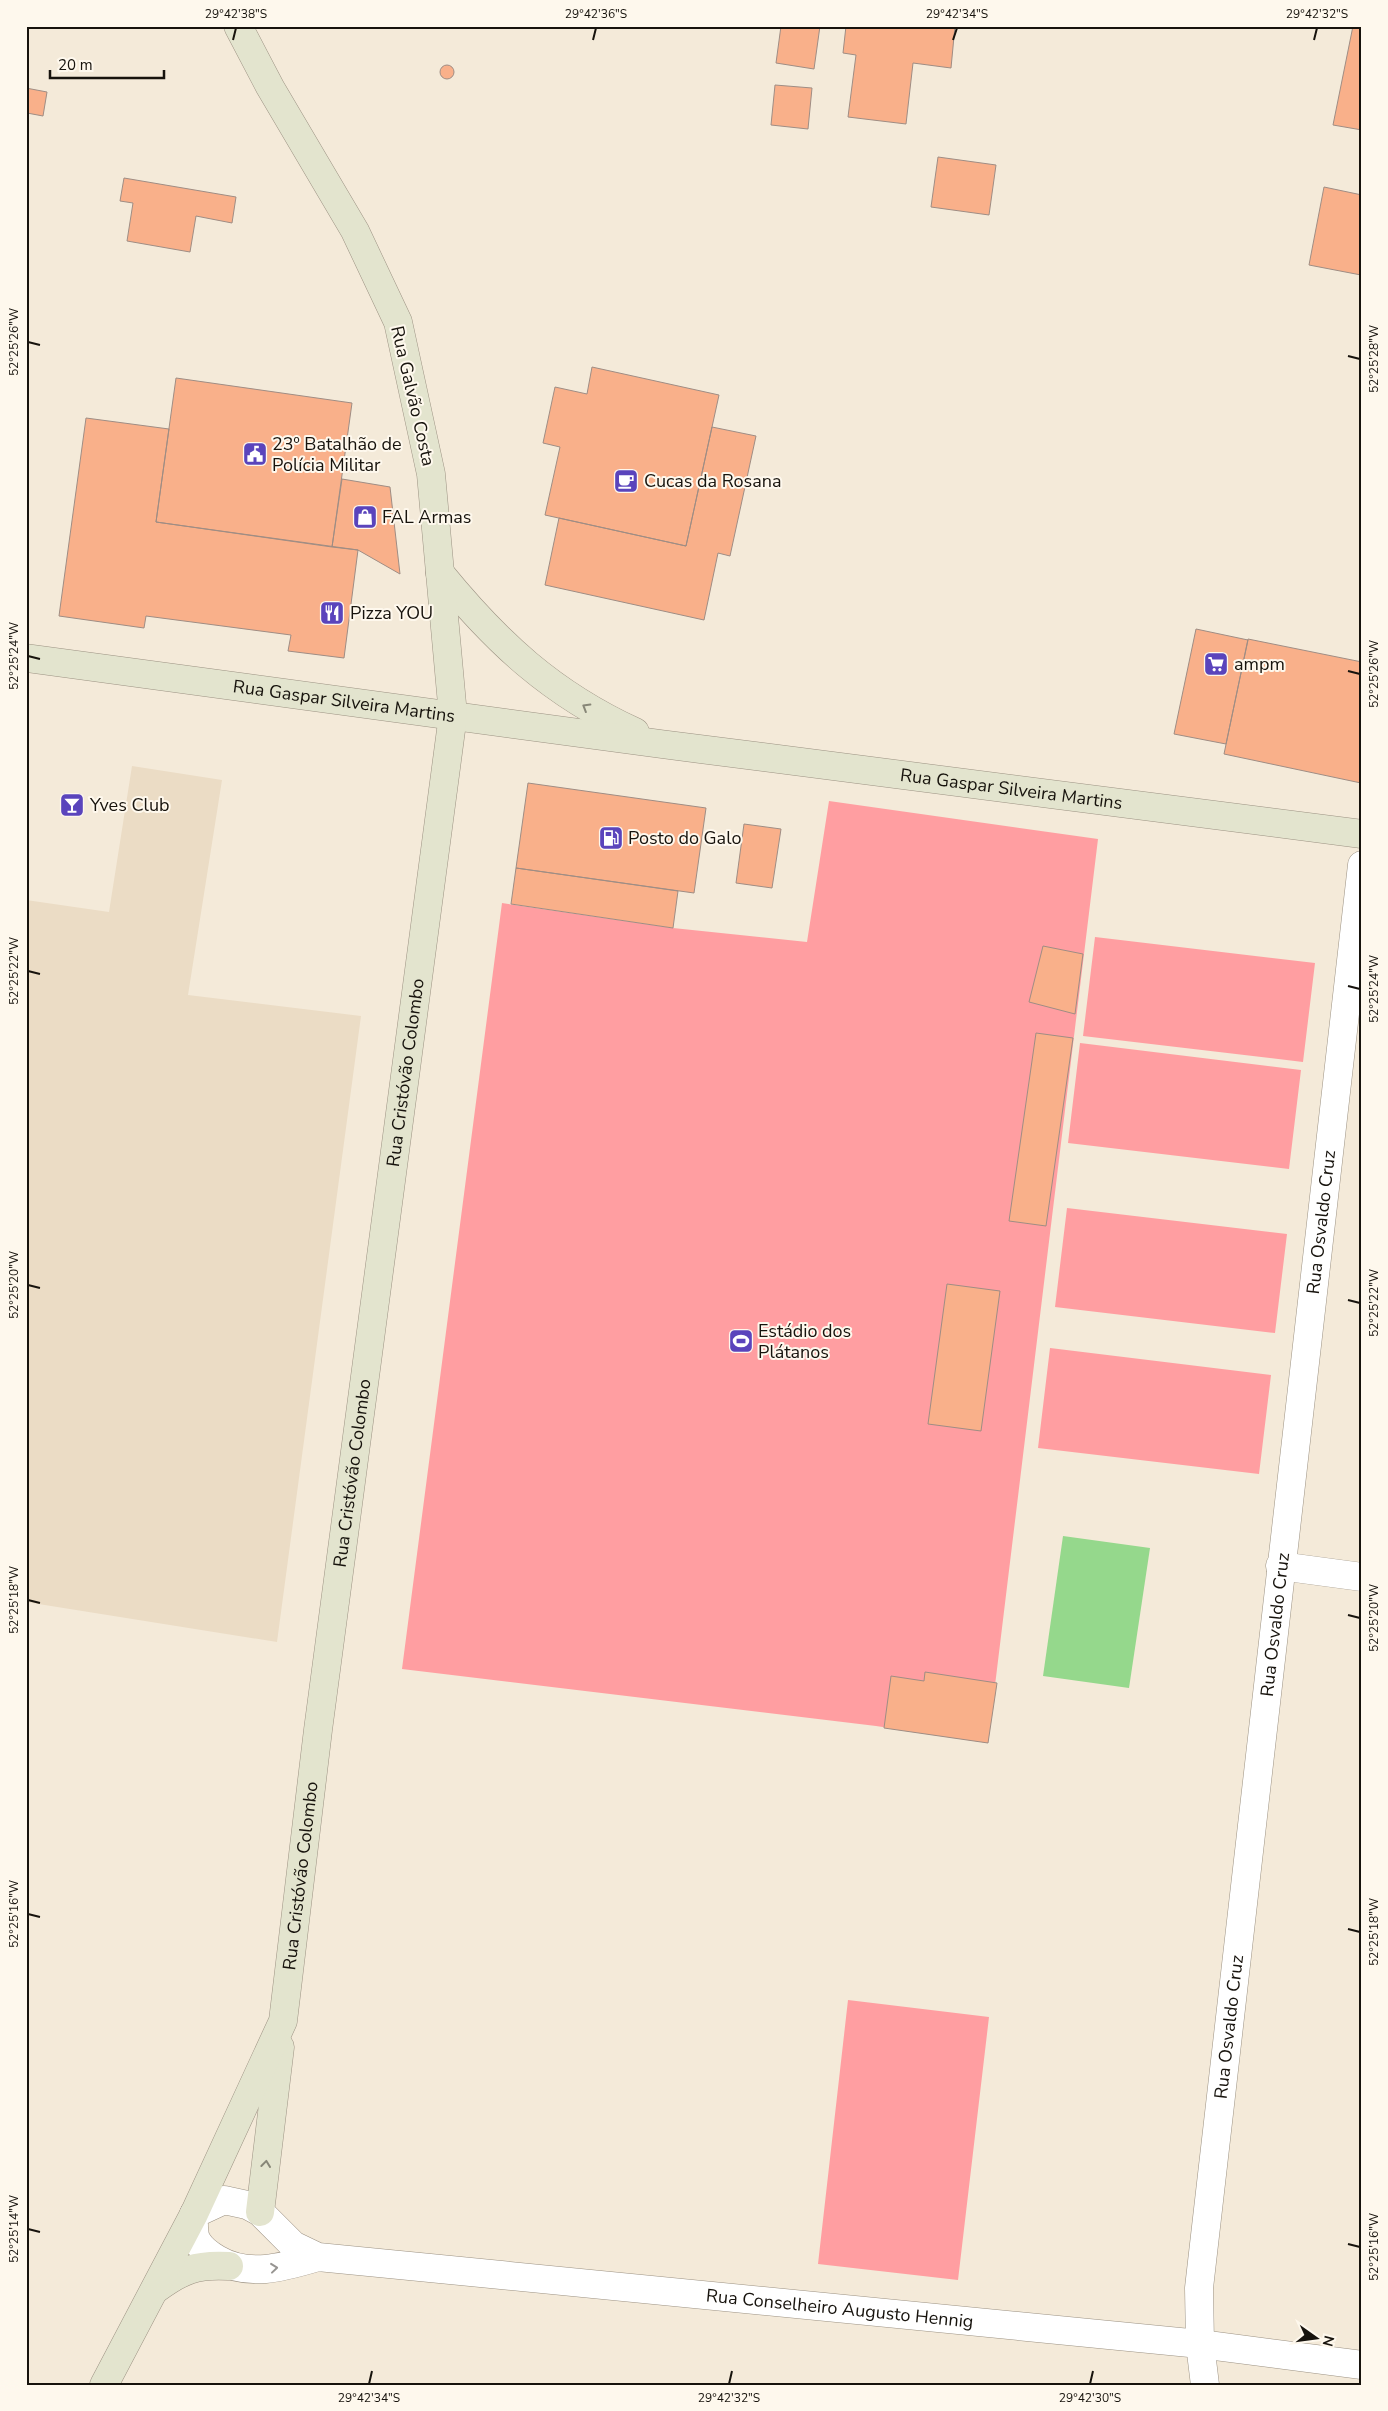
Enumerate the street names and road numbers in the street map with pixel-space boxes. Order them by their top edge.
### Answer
street label: Rua Galvão Costa [385,324,441,468]
street label: Rua Gaspar Silveira Martins [232,674,457,728]
street label: Rua Gaspar Silveira Martins [899,763,1124,815]
street label: Rua Cristóvão Colombo [381,977,430,1168]
street label: Rua Osvaldo Cruz [1301,1149,1341,1296]
street label: Rua Cristóvão Colombo [328,1377,377,1569]
street label: Rua Osvaldo Cruz [1255,1551,1295,1698]
street label: Rua Cristóvão Colombo [277,1780,324,1971]
street label: Rua Osvaldo Cruz [1209,1954,1249,2100]
street label: Rua Conselheiro Augusto Hennig [705,2283,975,2334]

